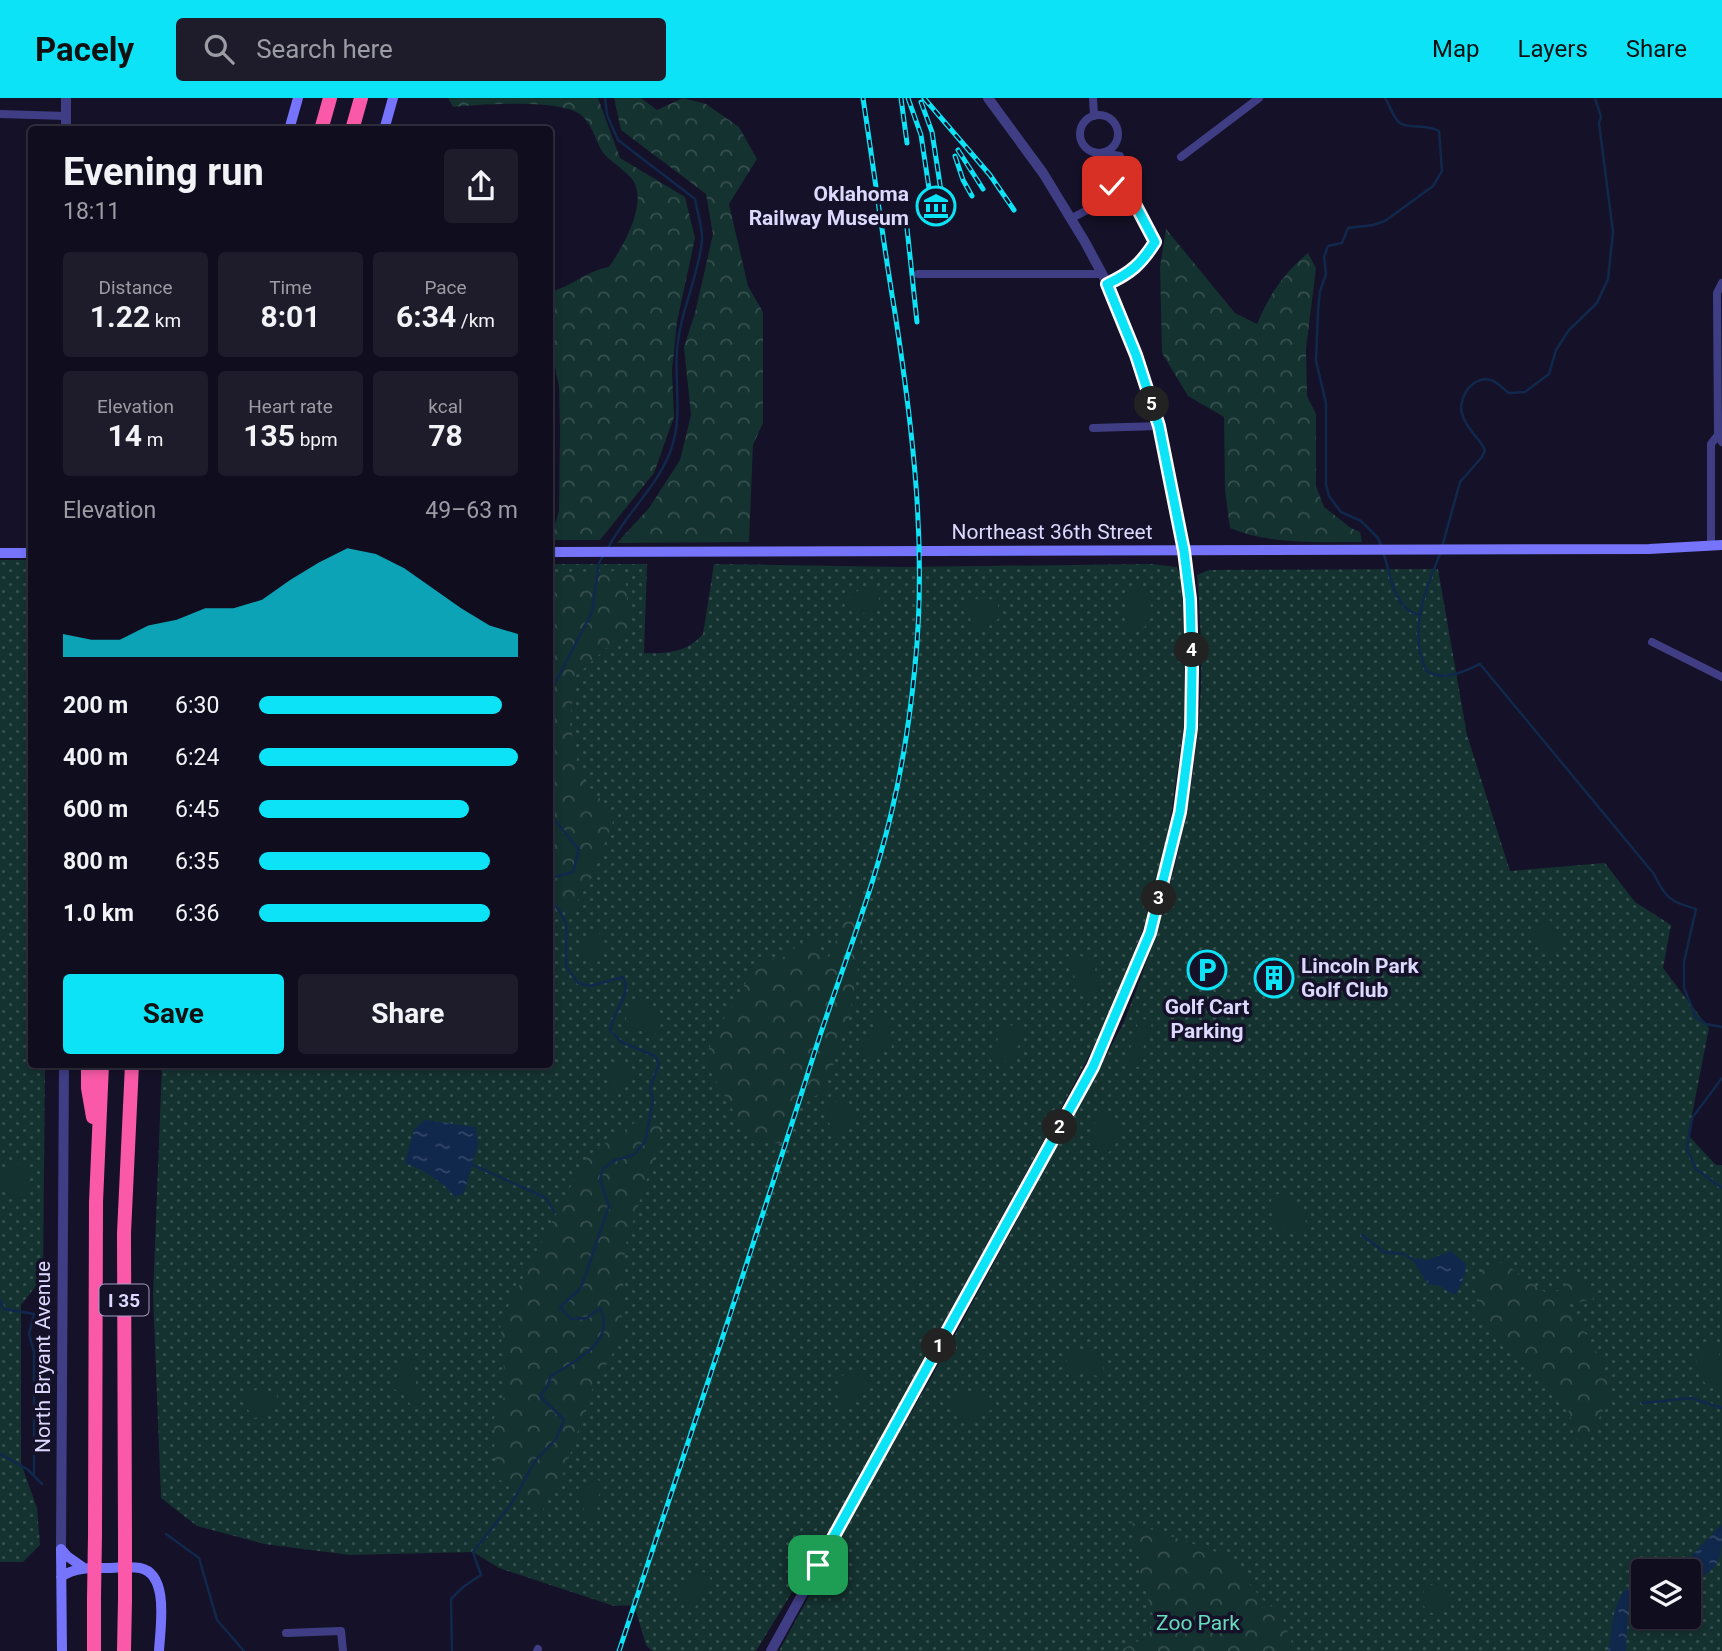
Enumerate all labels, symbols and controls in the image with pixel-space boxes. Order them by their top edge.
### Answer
search box [176,18,666,81]
text: Pacely [35,30,134,69]
icon: search [200,30,238,68]
text: Search here [256,34,393,64]
text: Map [1432,35,1480,63]
text: Layers [1518,35,1588,63]
text: Share [1626,35,1687,63]
button: share [444,149,518,223]
text: Evening run [63,150,264,194]
pin [1082,156,1142,216]
icon: check [1093,167,1131,205]
place label: Oklahoma Railway Museum [749,182,909,230]
museum icon: Oklahoma Railway Museum [915,185,957,227]
text: 18:11 [63,198,120,225]
text: Distance [99,276,172,299]
text: Time [269,276,312,299]
text: Pace [424,276,467,299]
text: 1.22 [90,299,150,334]
text: 8:01 [260,299,321,334]
text: 6:34 [396,299,456,334]
text: km [150,309,181,332]
text: /km [456,309,495,332]
pin: 5 [1134,386,1170,422]
text: 5 [1146,392,1157,415]
text: Elevation [97,395,174,418]
text: Heart rate [248,395,333,418]
text: kcal [428,395,463,418]
text: 14 [108,418,142,453]
text: 135 [243,418,295,453]
text: 78 [428,418,463,453]
text: m [142,428,163,451]
text: bpm [295,428,338,451]
text: Elevation [63,497,156,524]
text: 49–63 m [425,497,518,524]
street label: Northeast 36th Street [951,520,1153,544]
pin: 4 [1174,632,1210,668]
text: 4 [1186,638,1197,661]
text: 200 m [63,692,128,719]
text: 6:30 [175,692,219,719]
text: 400 m [63,744,128,771]
text: 6:24 [175,744,219,771]
text: 600 m [63,796,128,823]
text: 6:45 [175,796,219,823]
text: 800 m [63,848,128,875]
text: 6:35 [175,848,219,875]
pin: 3 [1142,880,1176,916]
text: 3 [1153,886,1164,909]
text: 1.0 km [63,900,134,927]
text: 6:36 [175,900,219,927]
parking icon: Golf Cart Parking [1186,949,1228,991]
place label: Lincoln Park Golf Club [1301,954,1419,1002]
building icon: Lincoln Park Golf Club [1253,957,1295,999]
button: Save [63,974,284,1054]
button: Share [298,974,518,1054]
place label: Golf Cart Parking [1165,995,1249,1043]
pin: 2 [1042,1110,1078,1144]
text: 2 [1054,1115,1065,1138]
street label: North Bryant Avenue [31,1261,55,1453]
road number: I 35 [100,1284,148,1316]
pin: 1 [922,1328,956,1364]
text: 1 [933,1334,944,1357]
pin [788,1535,848,1595]
icon: arrive [799,1546,837,1584]
map controls [1631,1559,1701,1629]
button: layers [1631,1559,1701,1629]
park label: Zoo Park [1156,1611,1240,1635]

